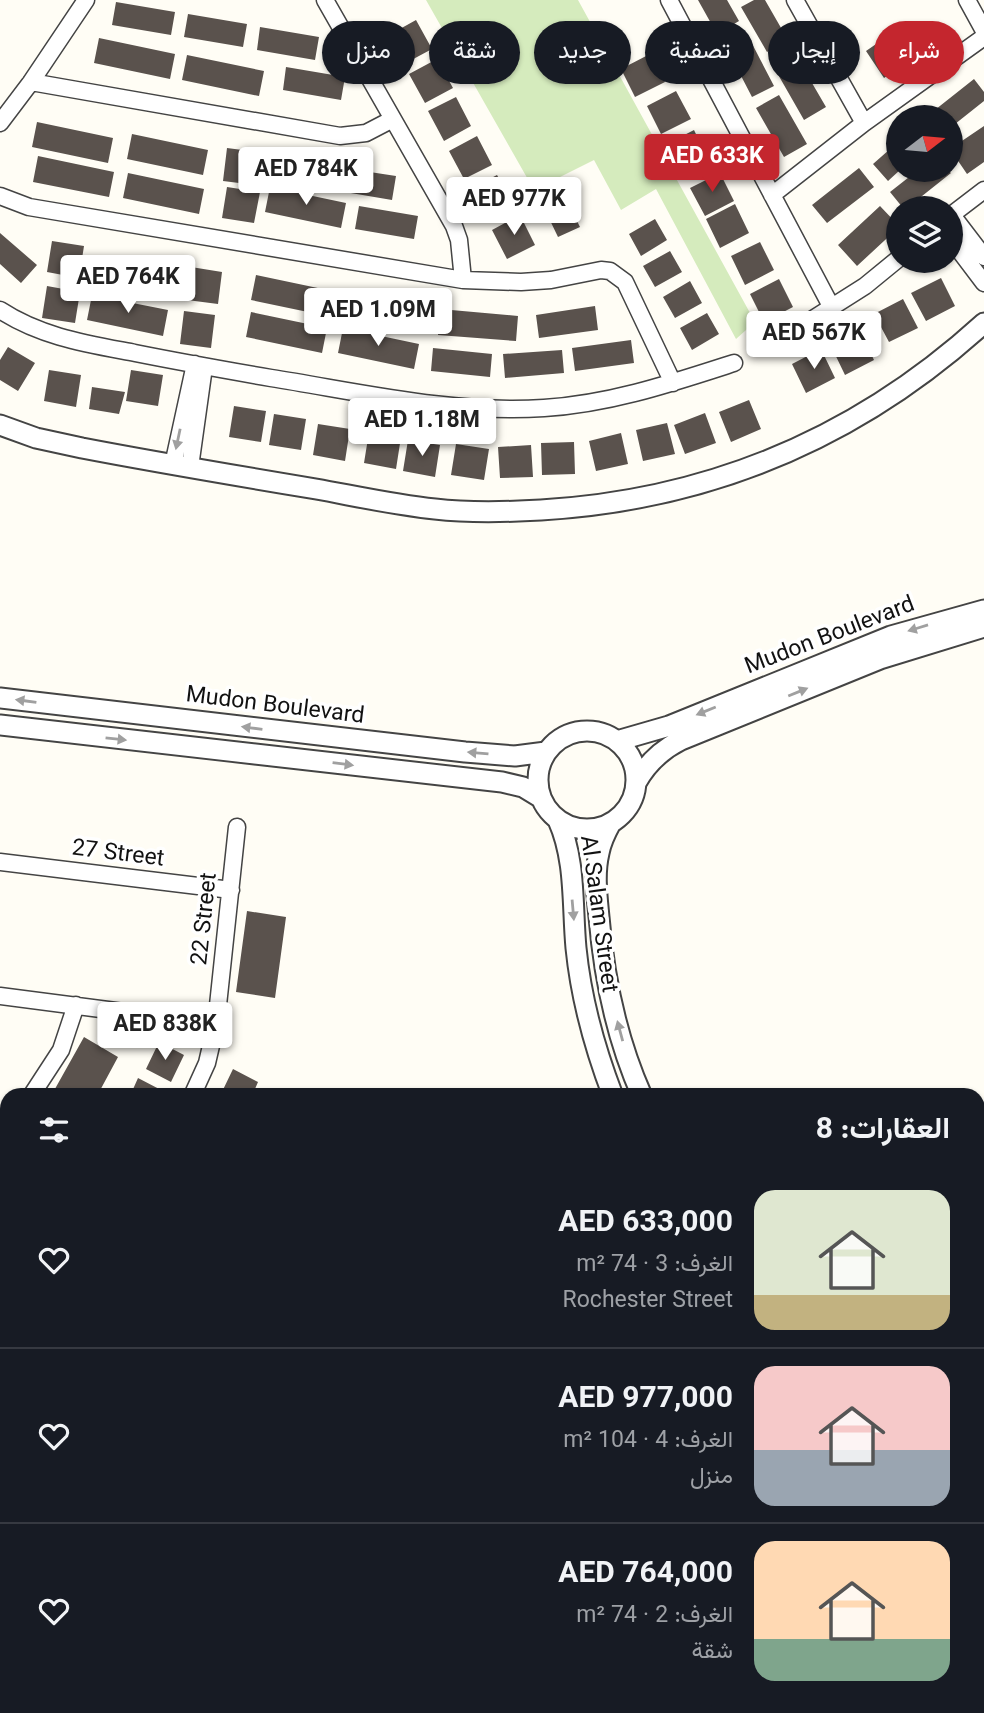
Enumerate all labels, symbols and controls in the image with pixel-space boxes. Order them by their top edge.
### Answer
chip: منزل [322,21,415,84]
chip: شقة [429,21,520,84]
chip: جديد [534,21,631,84]
chip: تصفية [645,21,754,84]
chip: إيجار [768,21,860,84]
chip: شراء [874,21,964,84]
north arrow [886,105,962,182]
map controls [886,105,963,273]
pin: AED 633K [640,134,784,194]
text: AED 633K [660,139,764,175]
pin: AED 784K [234,148,378,207]
text: AED 784K [254,152,358,188]
pin: AED 977K [442,177,586,237]
text: AED 977K [462,182,566,218]
button: layers [886,196,963,273]
pin: AED 764K [56,256,200,315]
text: AED 764K [76,260,180,296]
pin: AED 1.09M [298,288,458,348]
text: AED 1.09M [320,293,436,329]
pin: AED 567K [742,312,886,371]
text: AED 567K [762,316,866,352]
pin: AED 1.18M [342,398,502,458]
text: AED 1.18M [364,403,480,439]
one-way arrow [173,428,184,450]
street label: Mudon Boulevard [740,587,920,685]
one-way arrow [907,623,928,633]
street label: Mudon Boulevard [184,677,366,735]
one-way arrow [788,687,809,698]
one-way arrow [14,696,36,707]
one-way arrow [696,706,717,717]
one-way arrow [240,722,262,733]
one-way arrow [106,733,128,744]
one-way arrow [466,747,488,758]
one-way arrow [332,758,354,769]
street label: 27 Street [70,830,166,878]
street label: Al Salam Street [569,833,627,995]
street label: 22 Street [182,871,228,967]
one-way arrow [568,899,579,921]
pin: AED 838K [93,1002,237,1062]
text: AED 838K [113,1007,217,1043]
one-way arrow [614,1020,624,1041]
text: العقارات: 8 [816,1107,950,1154]
icon: filters [35,1111,73,1149]
text: AED 633,000 [558,1200,733,1247]
icon: home [810,1218,894,1302]
icon: heart [35,1241,73,1279]
text: الغرف: 3 · 74 m² [576,1247,733,1283]
text: Rochester Street [563,1283,733,1319]
text: AED 977,000 [558,1376,733,1423]
icon: home [810,1394,894,1478]
icon: heart [35,1417,73,1455]
text: الغرف: 4 · 104 m² [563,1423,733,1459]
text: منزل [690,1459,733,1495]
text: AED 764,000 [558,1551,733,1598]
icon: home [810,1569,894,1653]
icon: heart [35,1592,73,1630]
text: الغرف: 2 · 74 m² [576,1598,733,1634]
text: شقة [691,1634,733,1670]

